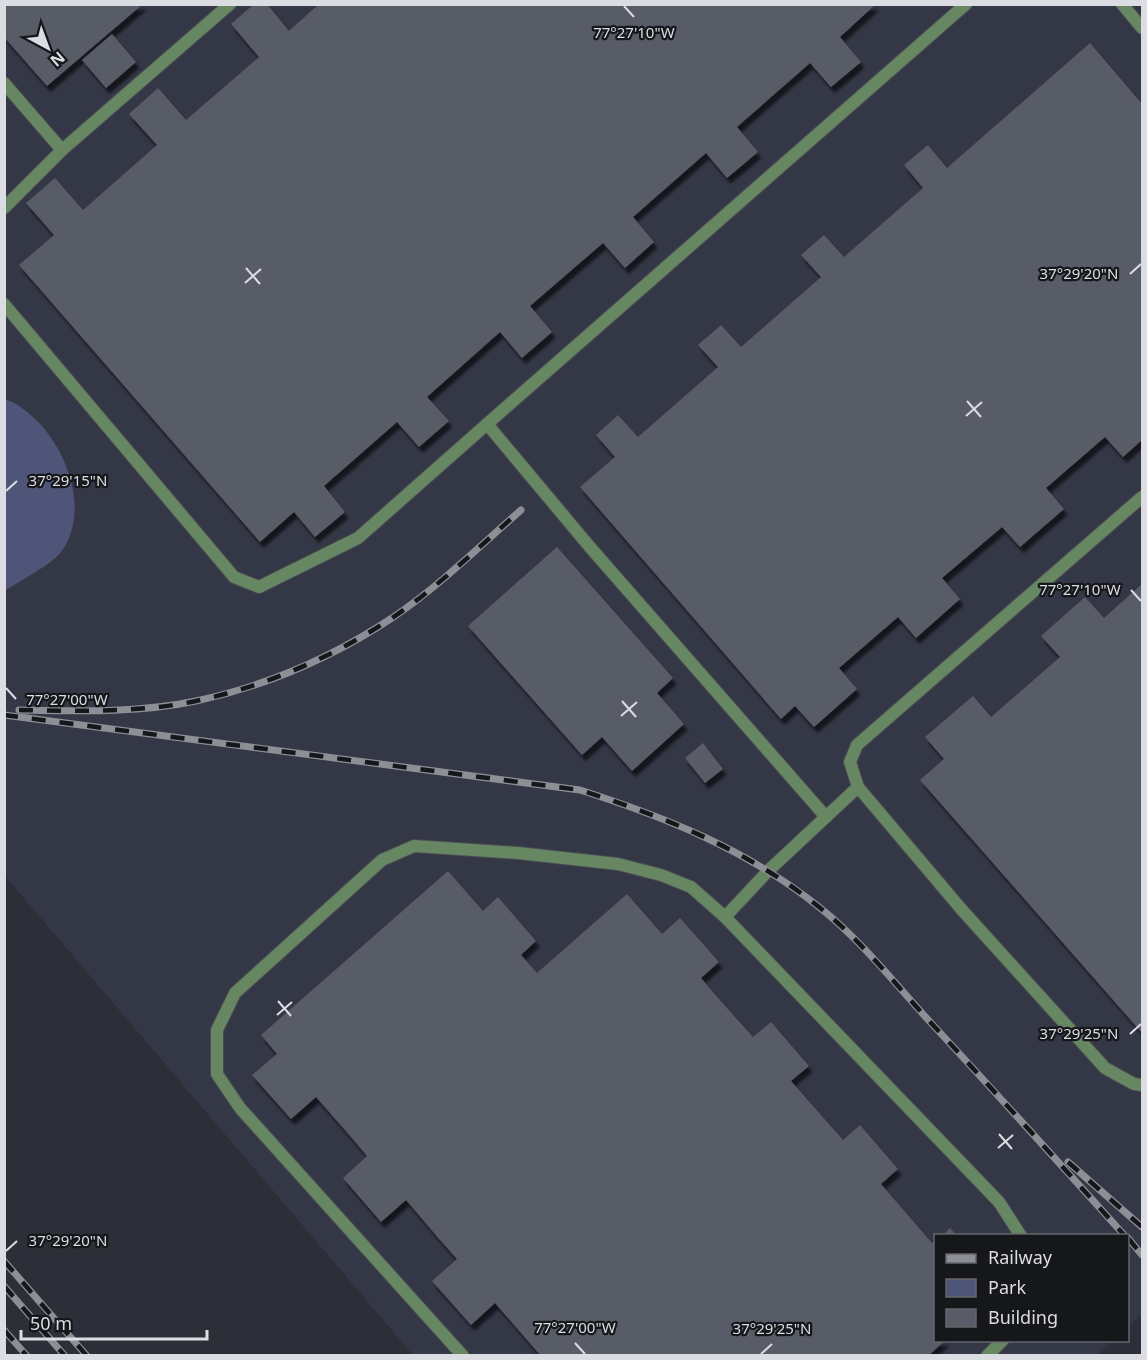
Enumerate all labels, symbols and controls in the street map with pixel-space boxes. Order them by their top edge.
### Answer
north arrow [18,18,78,78]
text: 77°27'10"W [593,22,675,42]
text: N [46,47,70,72]
text: 37°29'20"N [1040,263,1118,283]
text: 37°29'15"N [29,470,107,490]
text: 77°27'10"W [1039,579,1121,599]
text: 77°27'00"W [26,689,108,709]
text: 37°29'25"N [1040,1023,1118,1043]
text: 37°29'20"N [29,1230,107,1250]
legend [934,1234,1129,1342]
text: Railway [988,1245,1053,1269]
text: Park [988,1275,1026,1299]
scale bar [21,1303,207,1341]
text: Building [988,1305,1058,1329]
text: 50 m [30,1311,72,1335]
text: 77°27'00"W [534,1317,616,1337]
text: 37°29'25"N [733,1318,811,1338]

